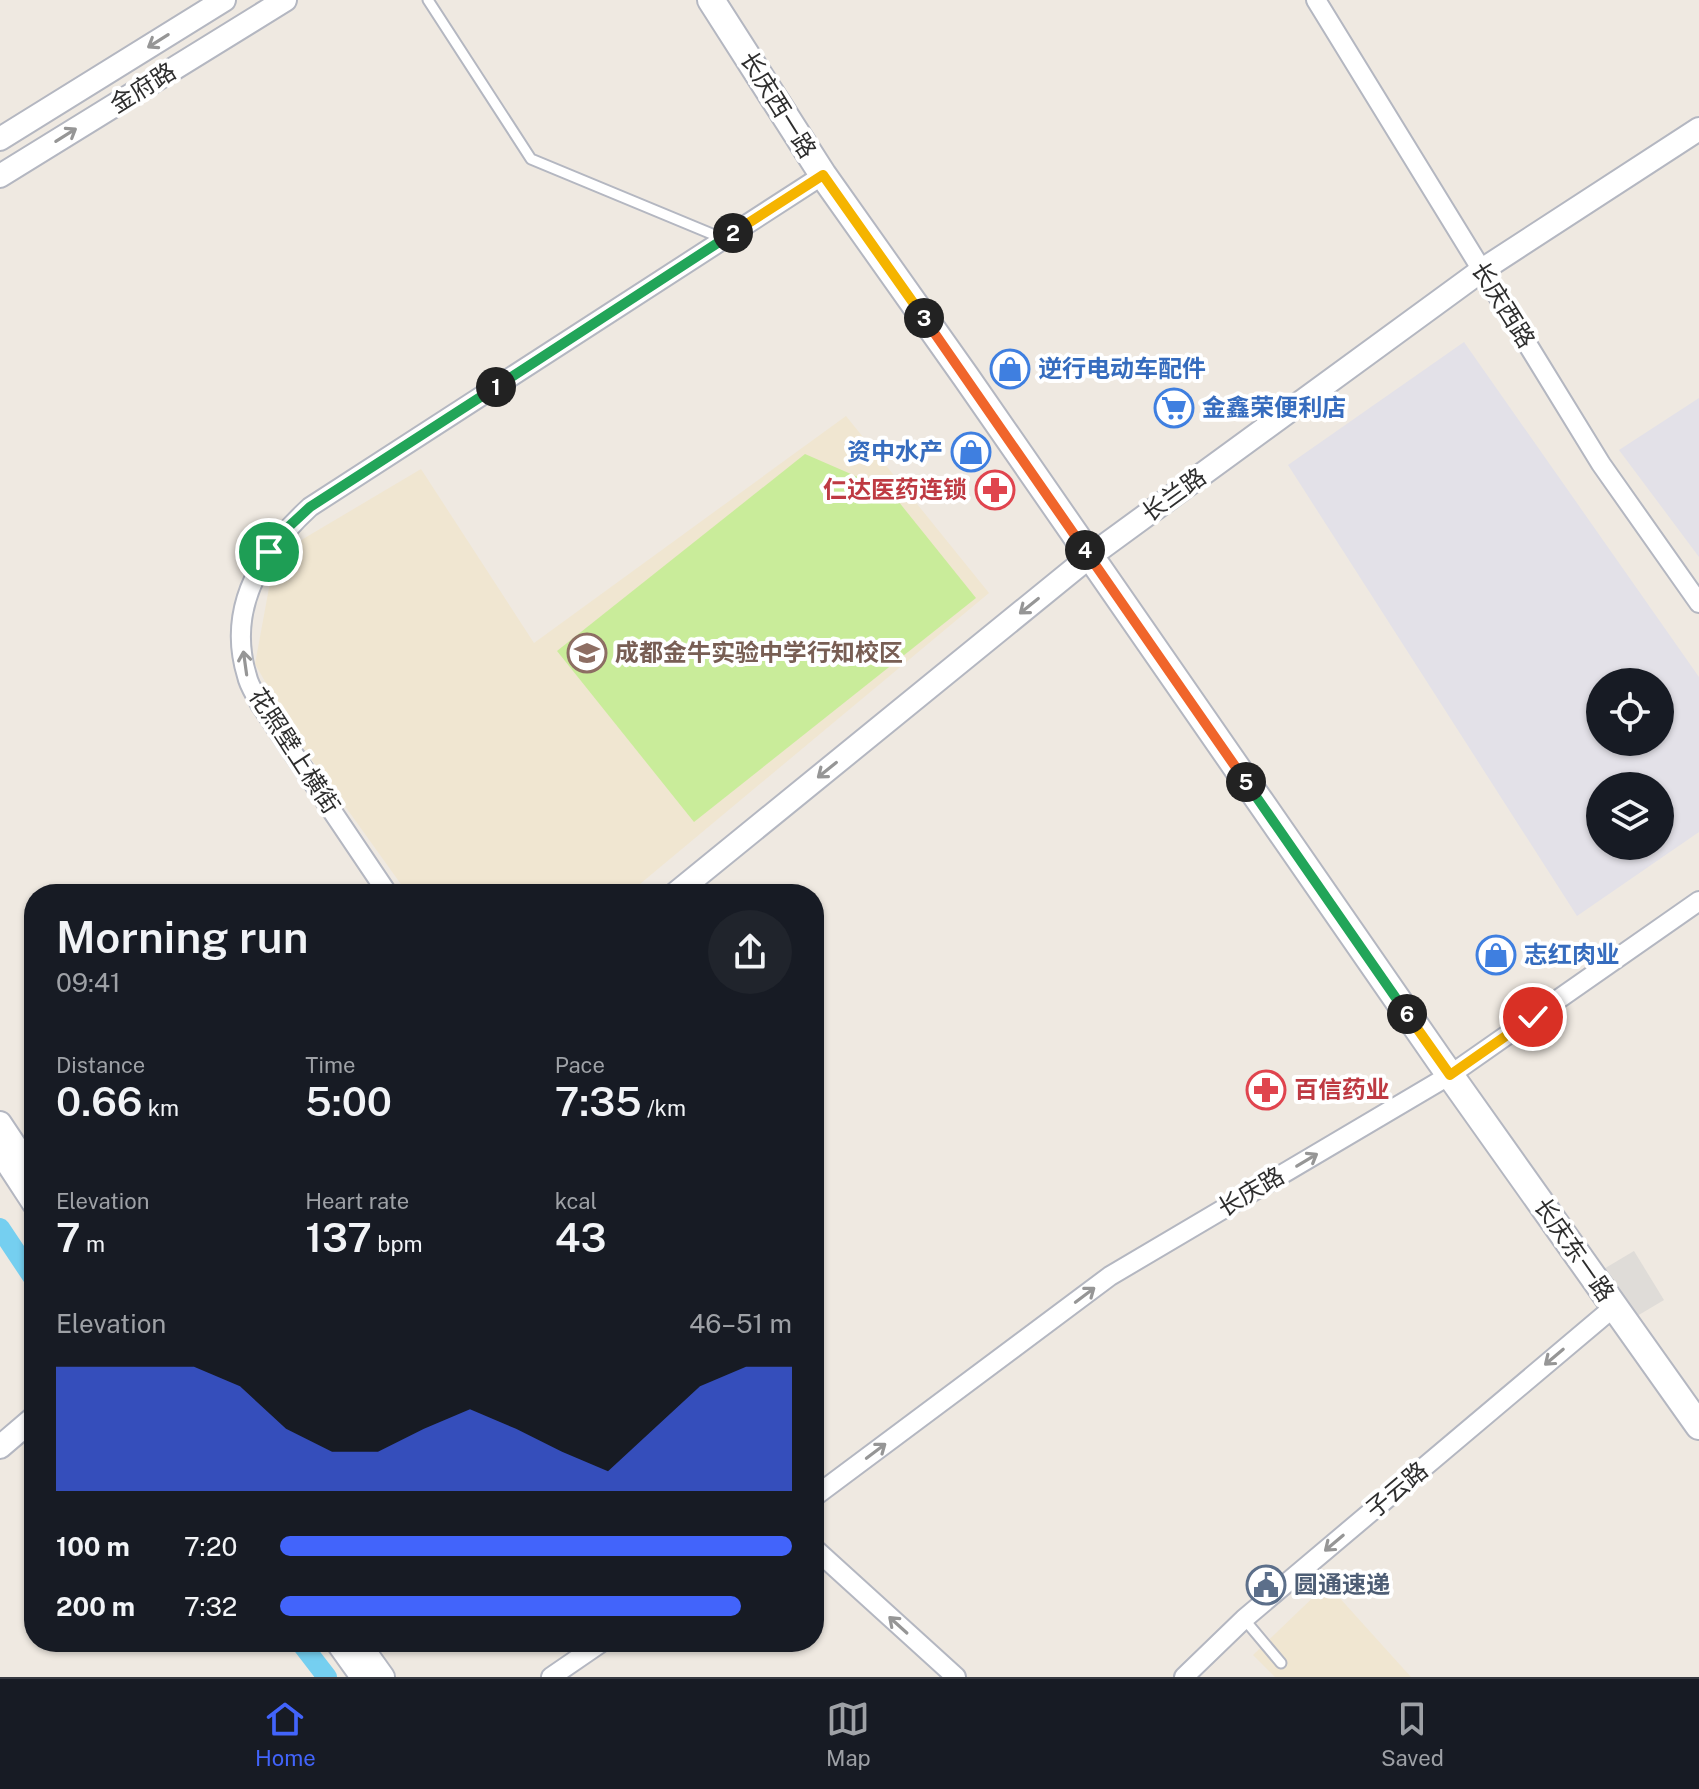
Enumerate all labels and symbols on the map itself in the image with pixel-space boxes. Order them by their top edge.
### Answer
one-way arrow [147,34,170,50]
street label: 长庆西一路 [735,46,823,163]
street label: 金府路 [105,56,180,118]
one-way arrow [54,127,77,143]
pin: 2 [713,213,753,253]
street label: 长庆西路 [1467,256,1541,353]
pin: 3 [904,298,944,338]
shop icon: 逆行电动车配件 [989,348,1031,390]
place label: 逆行电动车配件 [1038,354,1206,382]
pin: 1 [476,367,516,407]
supermarket icon: 金鑫荣便利店 [1153,387,1195,429]
place label: 金鑫荣便利店 [1202,393,1346,421]
shop icon: 资中水产 [950,431,992,473]
place label: 资中水产 [847,437,943,465]
street label: 长兰路 [1136,462,1211,527]
pharmacy icon: 仁达医药连锁 [974,469,1016,511]
place label: 仁达医药连锁 [823,475,967,503]
pin [235,518,303,586]
pin: 4 [1065,530,1105,570]
one-way arrow [1019,597,1039,615]
school or university icon: 成都金牛实验中学行知校区 [566,632,608,674]
place label: 成都金牛实验中学行知校区 [615,638,903,666]
one-way arrow [236,650,251,676]
street label: 花照壁上横街 [244,682,346,818]
one-way arrow [817,762,838,779]
pin: 5 [1226,762,1266,802]
shop icon: 志红肉业 [1475,934,1517,976]
place label: 志红肉业 [1524,940,1620,968]
pin [1499,983,1567,1051]
pin: 6 [1387,994,1427,1034]
pharmacy icon: 百信药业 [1245,1069,1287,1111]
place label: 百信药业 [1294,1075,1390,1103]
one-way arrow [1295,1151,1318,1167]
street label: 长庆路 [1212,1161,1289,1222]
street label: 长庆东一路 [1529,1192,1621,1307]
one-way arrow [1073,1287,1095,1303]
one-way arrow [1545,1348,1565,1366]
one-way arrow [865,1442,887,1459]
street label: 子云路 [1360,1455,1433,1523]
one-way arrow [1325,1534,1345,1552]
public building icon: 圆通速递 [1245,1564,1287,1606]
place label: 圆通速递 [1294,1570,1390,1598]
one-way arrow [888,1616,908,1634]

